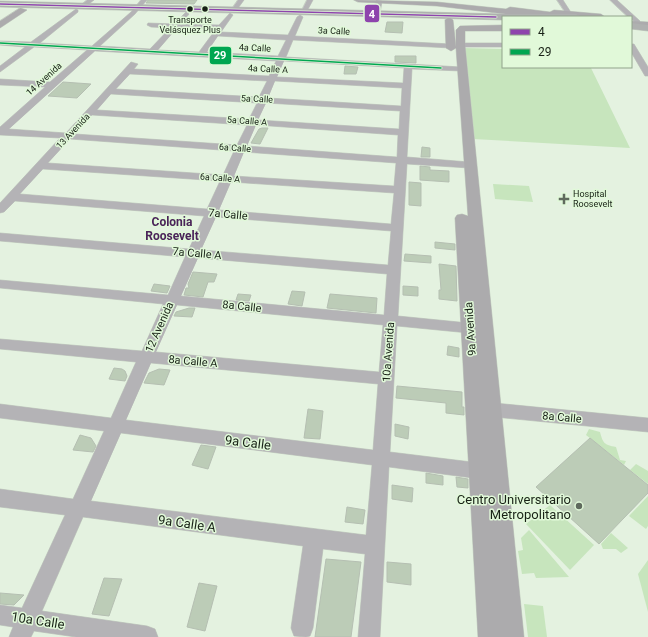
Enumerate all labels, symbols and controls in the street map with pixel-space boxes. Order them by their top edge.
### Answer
marker: Transporte Velásquez Plus [185,4,195,14]
unlabelled marker [200,4,210,14]
line badge: 4 [364,4,380,23]
text: 4 [369,8,376,21]
place label: Transporte Velásquez Plus [159,15,221,35]
legend [502,16,632,68]
street label: 3a Calle [318,25,351,37]
text: 4 [538,25,545,39]
street label: 4a Calle [239,42,272,54]
text: 29 [538,45,552,59]
line badge: 29 [209,46,232,65]
text: 29 [214,49,226,62]
street label: 14 Avenida [24,60,64,98]
street label: 4a Calle A [248,63,288,75]
street label: 5a Calle [241,93,274,105]
street label: 13 Avenida [54,111,92,151]
street label: 5a Calle A [227,115,268,127]
street label: 6a Calle [219,142,252,154]
street label: 6a Calle A [200,172,241,184]
place label: Hospital Roosevelt [573,189,612,209]
marker: Hospital Roosevelt [558,193,570,205]
street label: 7a Calle [208,206,248,223]
district label: Colonia Roosevelt [145,215,199,243]
street label: 7a Calle A [172,245,223,262]
street label: 8a Calle [222,298,262,315]
street label: 12 Avenida [143,300,176,355]
street label: 9a Avenida [462,302,479,356]
street label: 10a Avenida [380,322,397,382]
street label: 8a Calle A [168,353,219,370]
street label: 8a Calle [542,409,582,426]
street label: 9a Calle [224,432,272,453]
place label: Centro Universitario Metropolitano [457,492,571,522]
marker: Centro Universitario Metropolitano [574,501,584,511]
street label: 9a Calle A [157,512,217,535]
street label: 10a Calle [10,609,66,632]

